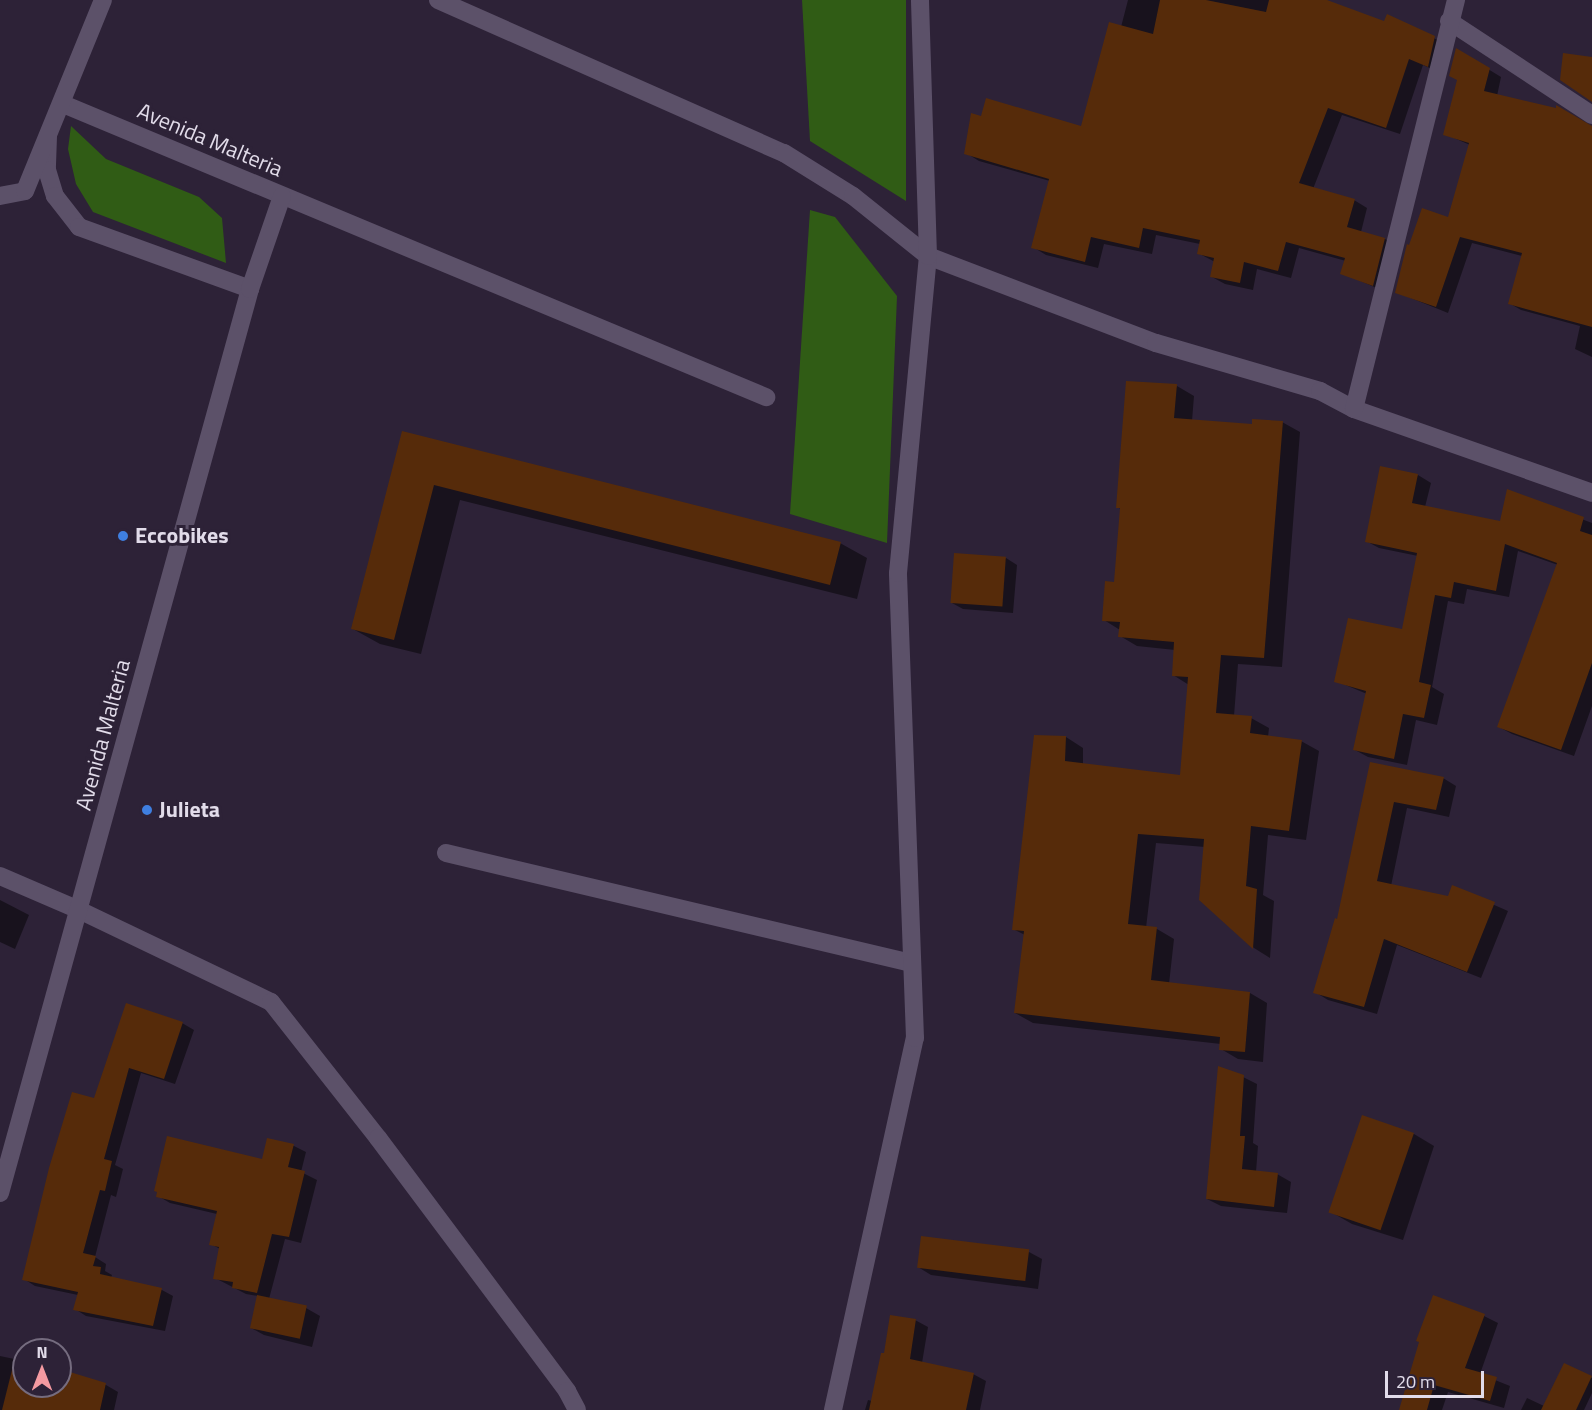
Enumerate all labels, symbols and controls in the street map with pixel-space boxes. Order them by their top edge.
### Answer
street label: Avenida Malteria [133,98,287,182]
place label: Eccobikes [135,523,229,549]
marker: Eccobikes [116,529,130,543]
street label: Avenida Malteria [70,657,136,813]
place label: Julieta [159,797,220,823]
marker: Julieta [140,803,154,817]
north arrow [12,1338,72,1398]
text: N [36,1340,48,1364]
scale bar [1388,1359,1487,1397]
text: 20 m [1396,1368,1435,1395]

